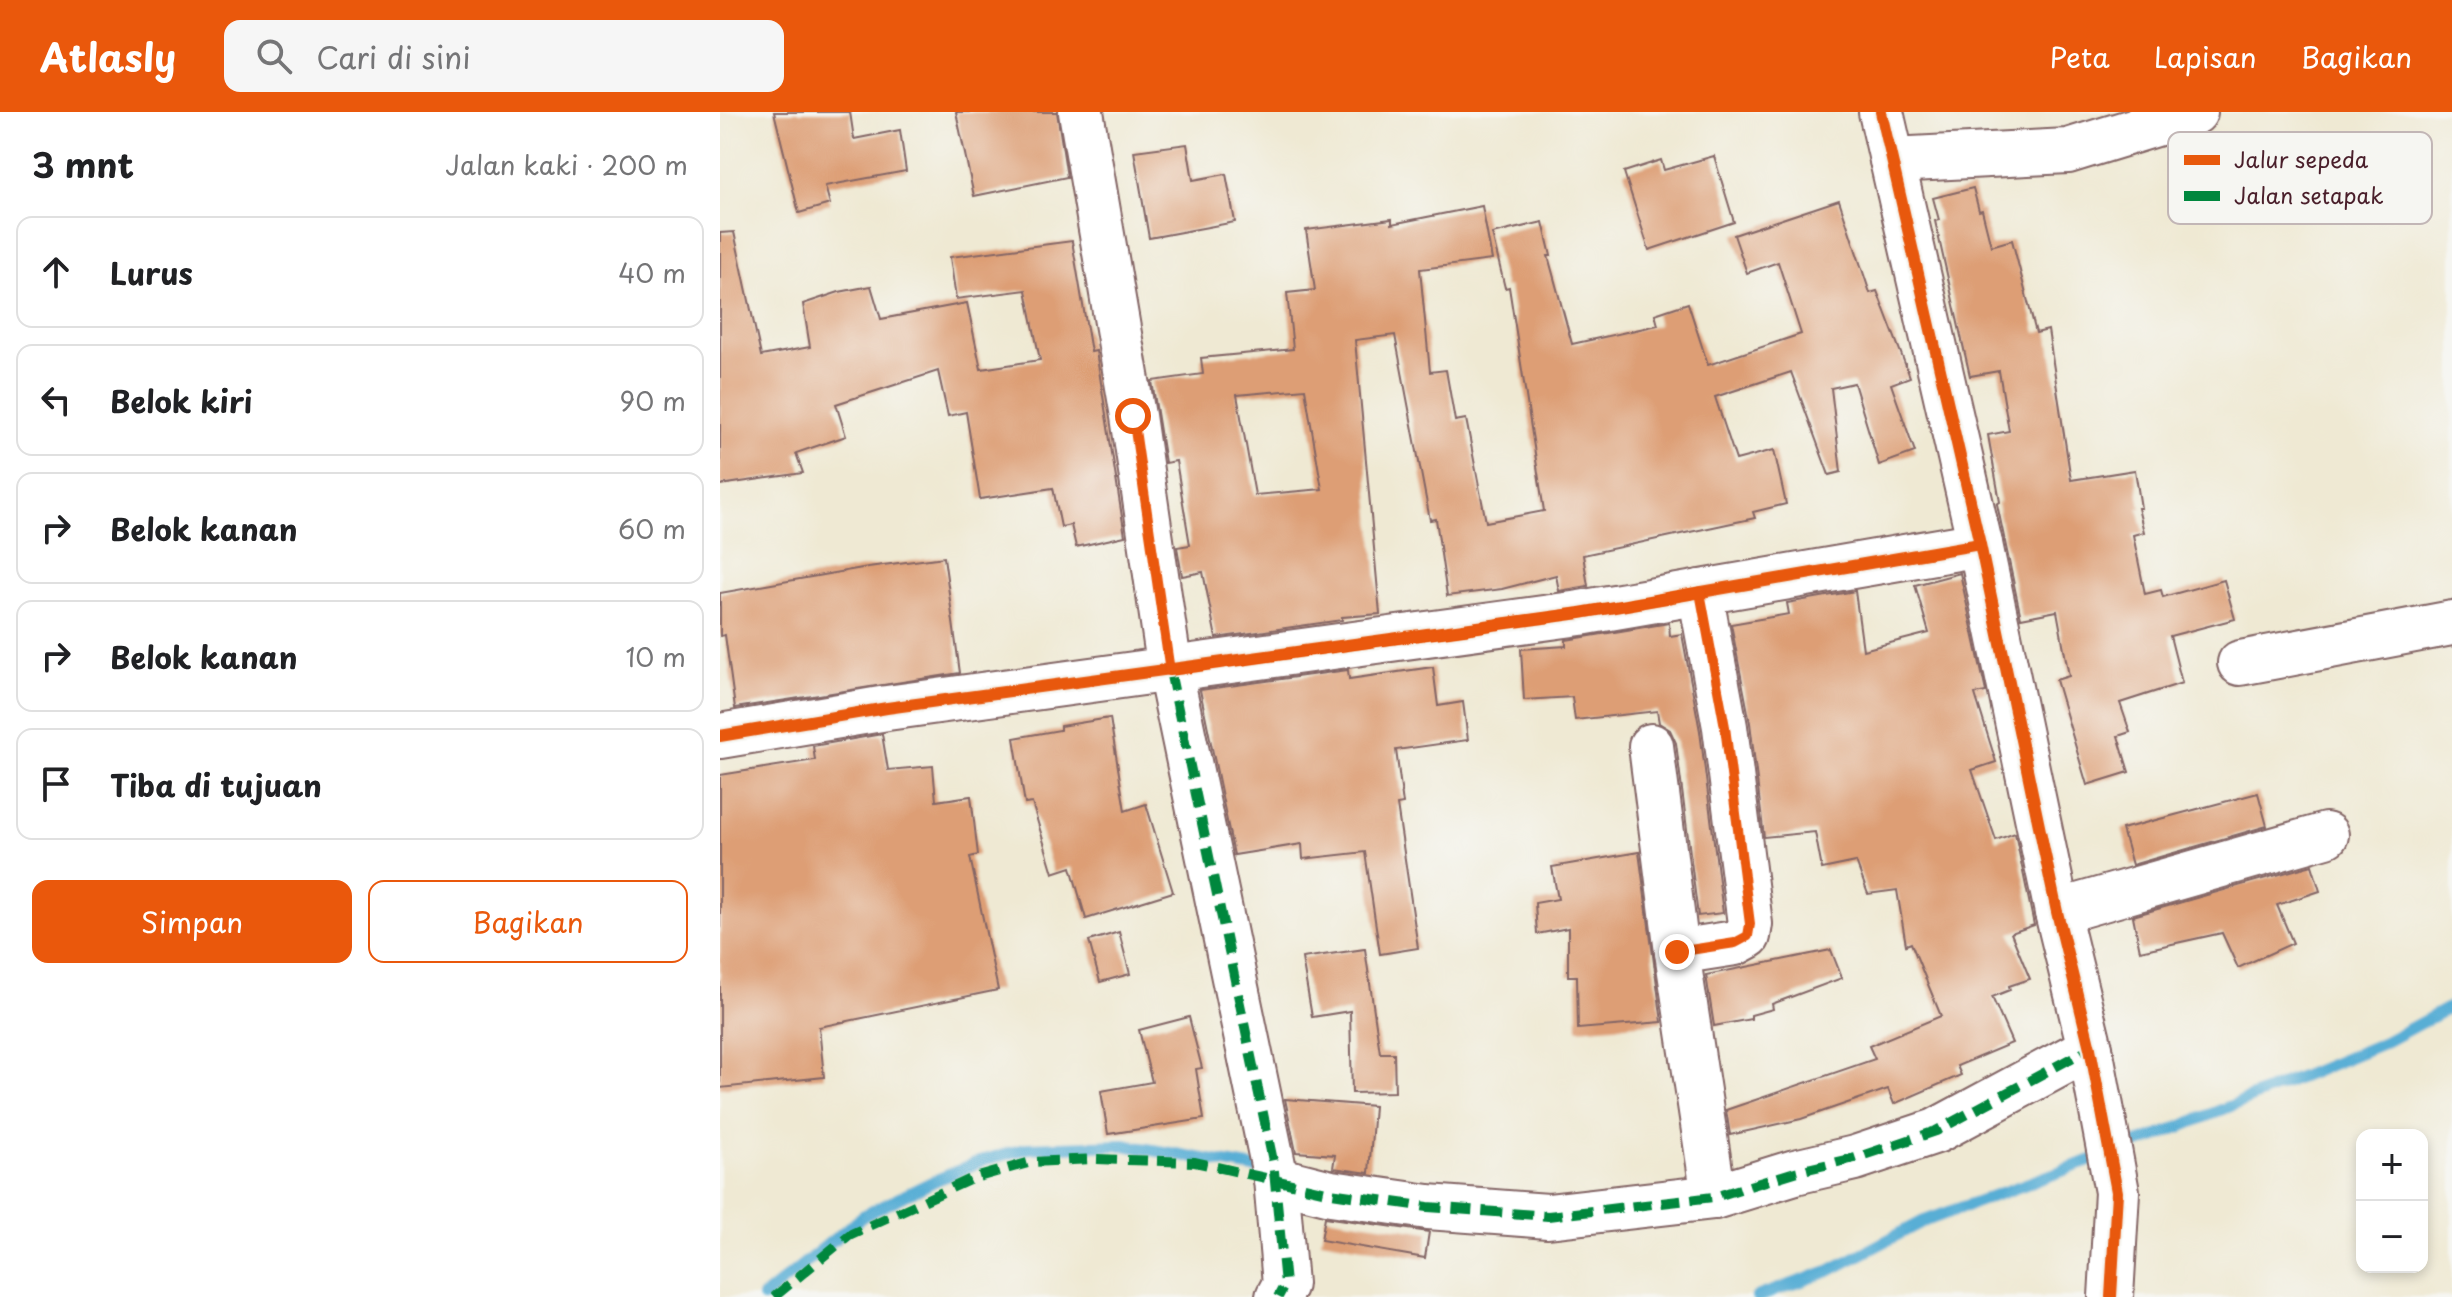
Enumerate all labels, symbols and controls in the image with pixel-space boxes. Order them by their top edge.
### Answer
search box [224,20,784,92]
text: Atlasly [40,28,176,85]
icon: search [252,34,296,78]
text: Cari di sini [316,34,471,79]
text: Peta [2050,35,2110,78]
text: Lapisan [2154,35,2257,78]
text: Bagikan [2301,35,2412,78]
legend [2168,132,2432,224]
text: 3 mnt [32,138,134,190]
text: Jalur sepeda [2234,142,2369,175]
text: Jalan kaki · 200 m [445,145,688,184]
text: Jalan setapak [2234,178,2384,211]
icon: ahead [34,250,78,294]
text: Lurus [110,250,193,295]
text: 40 m [618,253,686,292]
icon: left [34,378,78,422]
text: Belok kiri [110,378,252,423]
text: 90 m [619,381,686,420]
route start [1115,398,1151,434]
icon: right [34,506,78,550]
text: Belok kanan [110,506,297,551]
text: 60 m [618,509,686,548]
icon: right [34,634,78,678]
text: Belok kanan [110,634,297,679]
text: 10 m [625,637,686,676]
icon: arrive [34,762,78,806]
text: Tiba di tujuan [110,762,322,807]
button: Simpan [32,880,352,963]
button: Bagikan [368,880,688,963]
route end [1659,934,1695,970]
map controls [2356,1129,2428,1273]
button: + [2356,1129,2428,1201]
button: − [2356,1201,2428,1273]

